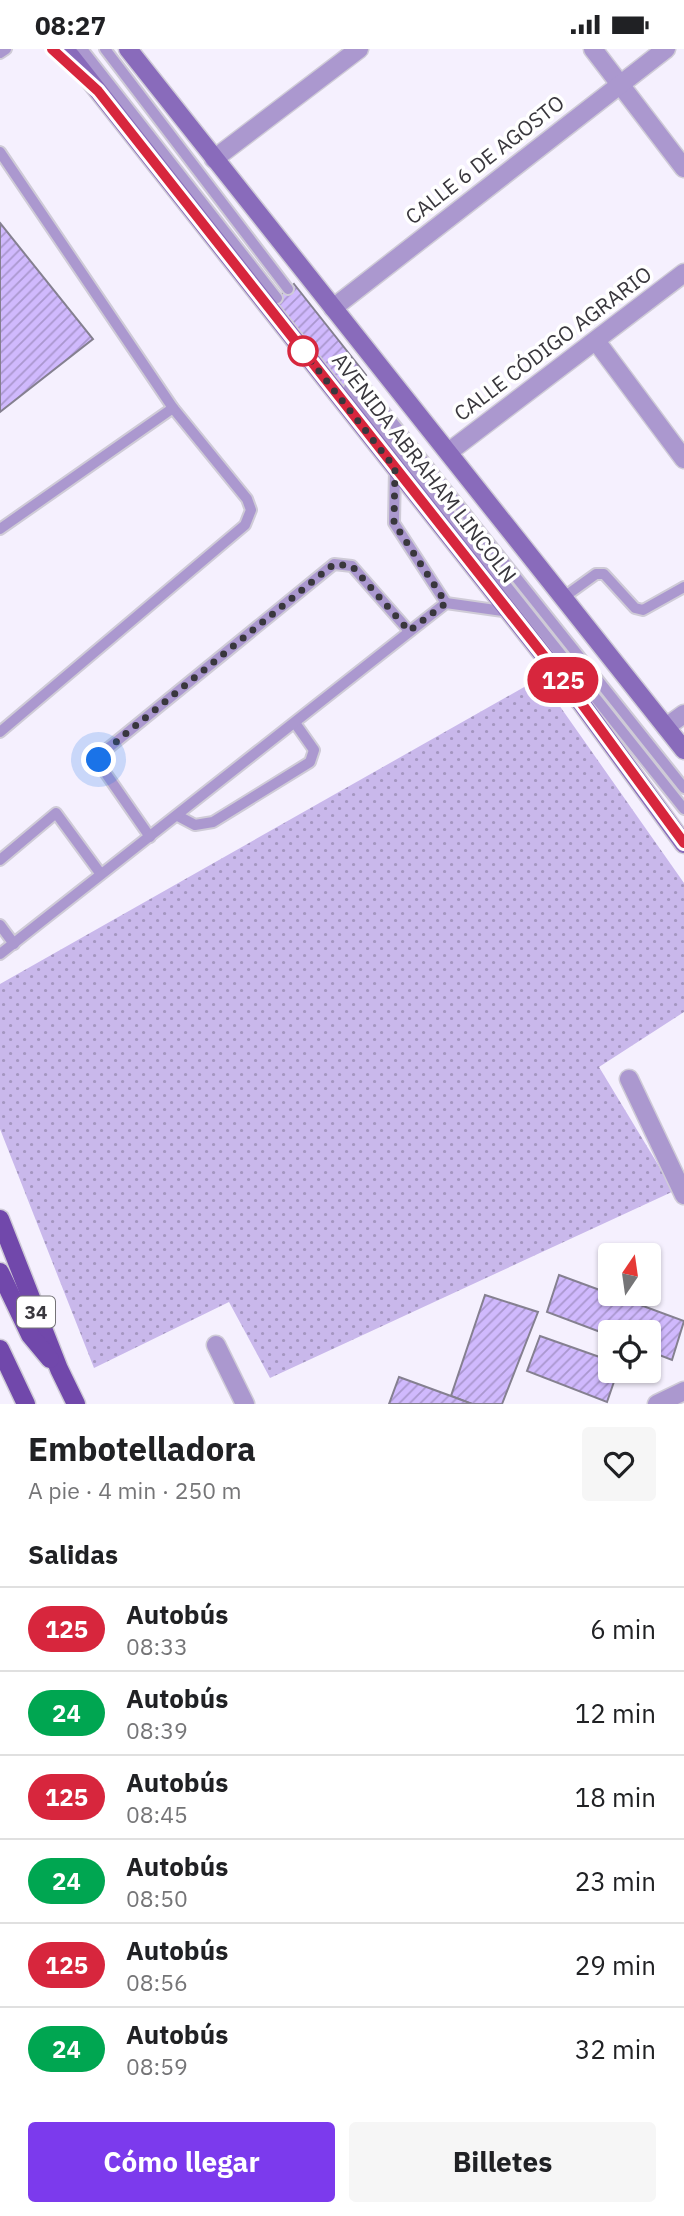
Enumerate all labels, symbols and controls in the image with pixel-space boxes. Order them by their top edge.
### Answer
text: 08:27 [35,8,106,42]
street label: CALLE 6 DE AGOSTO [399,88,570,230]
street label: CALLE CÓDIGO AGRARIO [448,260,657,427]
unlabelled marker [288,336,318,366]
street label: AVENIDA ABRAHAM LINCOLN [326,347,523,588]
line badge: 125 [523,657,603,703]
text: 125 [541,664,585,696]
your location [81,742,116,777]
north arrow [598,1243,662,1305]
map controls [598,1243,661,1383]
road number: 34 [17,1296,55,1327]
button: locate [598,1320,661,1383]
text: Embotelladora [28,1427,256,1470]
button: heart [582,1427,656,1501]
text: A pie · 4 min · 250 m [28,1475,242,1505]
text: Salidas [28,1537,118,1571]
text: Autobús [126,1597,228,1631]
text: 6 min [590,1612,656,1646]
text: 125 [45,1613,88,1645]
text: 08:33 [126,1631,188,1661]
text: Autobús [126,1681,228,1715]
text: 12 min [575,1696,656,1730]
text: 24 [52,1697,81,1729]
text: 08:39 [126,1715,188,1745]
text: Autobús [126,1765,228,1799]
text: 18 min [575,1780,656,1814]
text: 125 [45,1781,88,1813]
text: 08:45 [126,1799,188,1829]
text: Autobús [126,1849,228,1883]
text: 23 min [575,1864,656,1898]
text: 24 [52,1865,81,1897]
text: 08:50 [126,1883,188,1913]
text: Autobús [126,1933,228,1967]
text: 29 min [575,1948,656,1982]
text: 125 [45,1949,88,1981]
text: 08:56 [126,1967,188,1997]
text: Autobús [126,2017,228,2051]
text: 32 min [575,2032,656,2066]
text: 24 [52,2033,81,2065]
text: 08:59 [126,2051,188,2081]
button: Cómo llegar [28,2122,335,2202]
button: Billetes [349,2122,656,2202]

